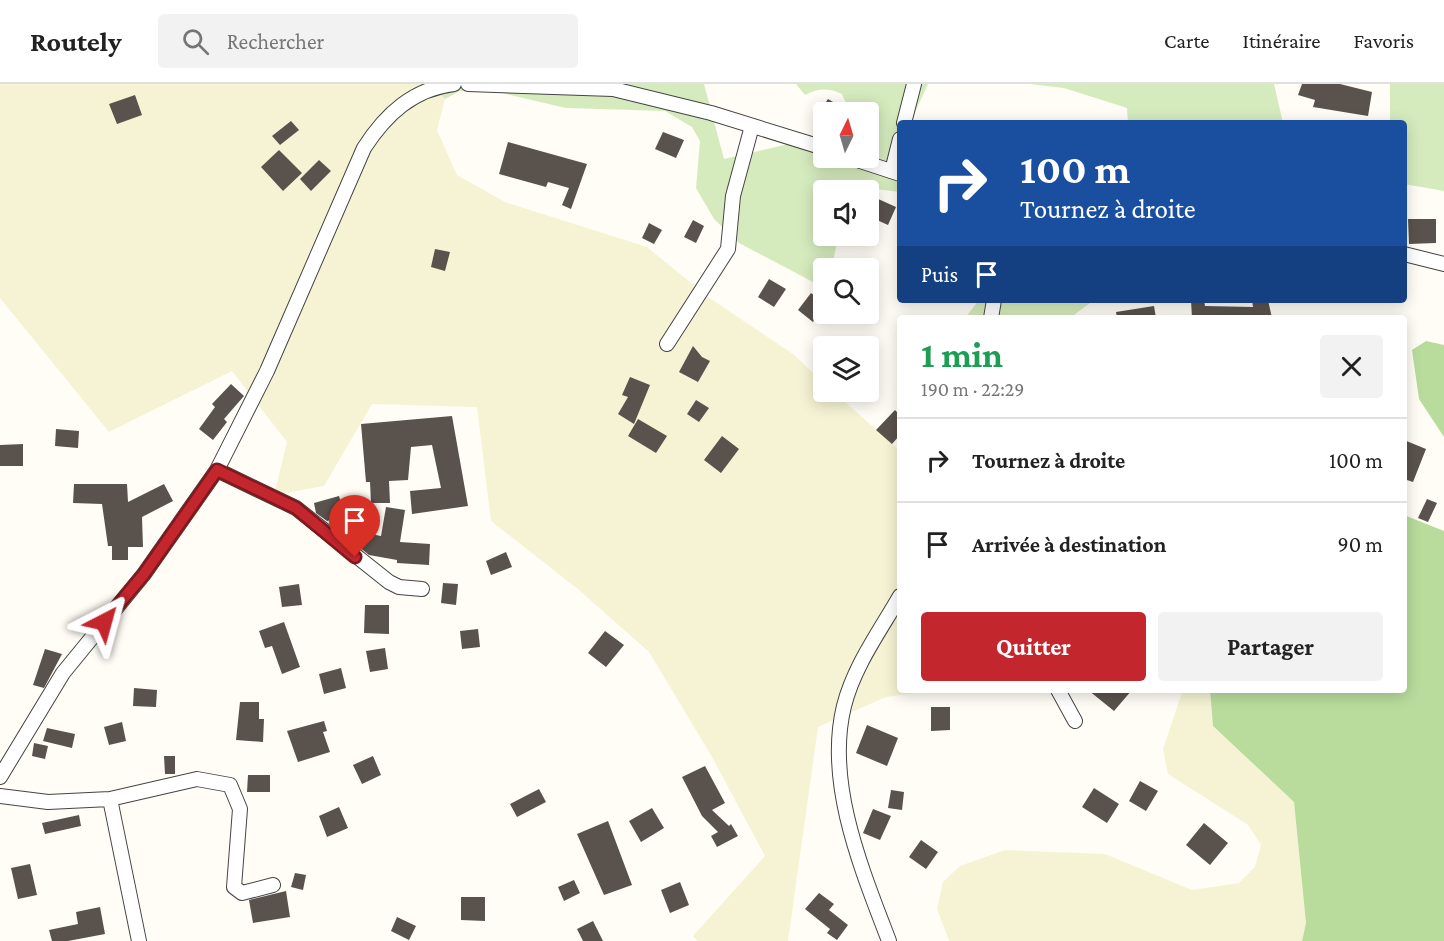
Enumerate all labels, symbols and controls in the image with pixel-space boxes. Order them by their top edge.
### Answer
search box [158,14,578,68]
icon: search [179,25,212,58]
text: Routely [30,26,122,57]
text: Rechercher [227,29,324,54]
text: Carte [1164,29,1210,53]
text: Itinéraire [1243,29,1320,53]
text: Favoris [1353,29,1414,53]
north arrow [813,102,879,168]
map controls [813,102,879,402]
icon: right [921,144,999,222]
text: 100 m [1020,145,1130,192]
button: sound [813,180,879,246]
text: Tournez à droite [1020,194,1196,224]
button: search [813,258,879,324]
icon: arrive [970,258,1003,291]
text: Puis [921,262,958,287]
text: 1 min [921,335,1003,375]
button: close [1320,335,1383,398]
button: layers [813,336,879,402]
text: 190 m · 22:29 [921,378,1024,400]
icon: right [921,444,954,477]
text: Tournez à droite [972,448,1125,473]
text: 100 m [1329,448,1383,473]
pin [329,495,380,557]
icon: arrive [338,504,371,537]
icon: arrive [921,528,954,561]
text: Arrivée à destination [972,532,1166,557]
text: 90 m [1338,532,1383,557]
position arrow [72,590,136,654]
button: Quitter [921,612,1146,681]
button: Partager [1158,612,1383,681]

